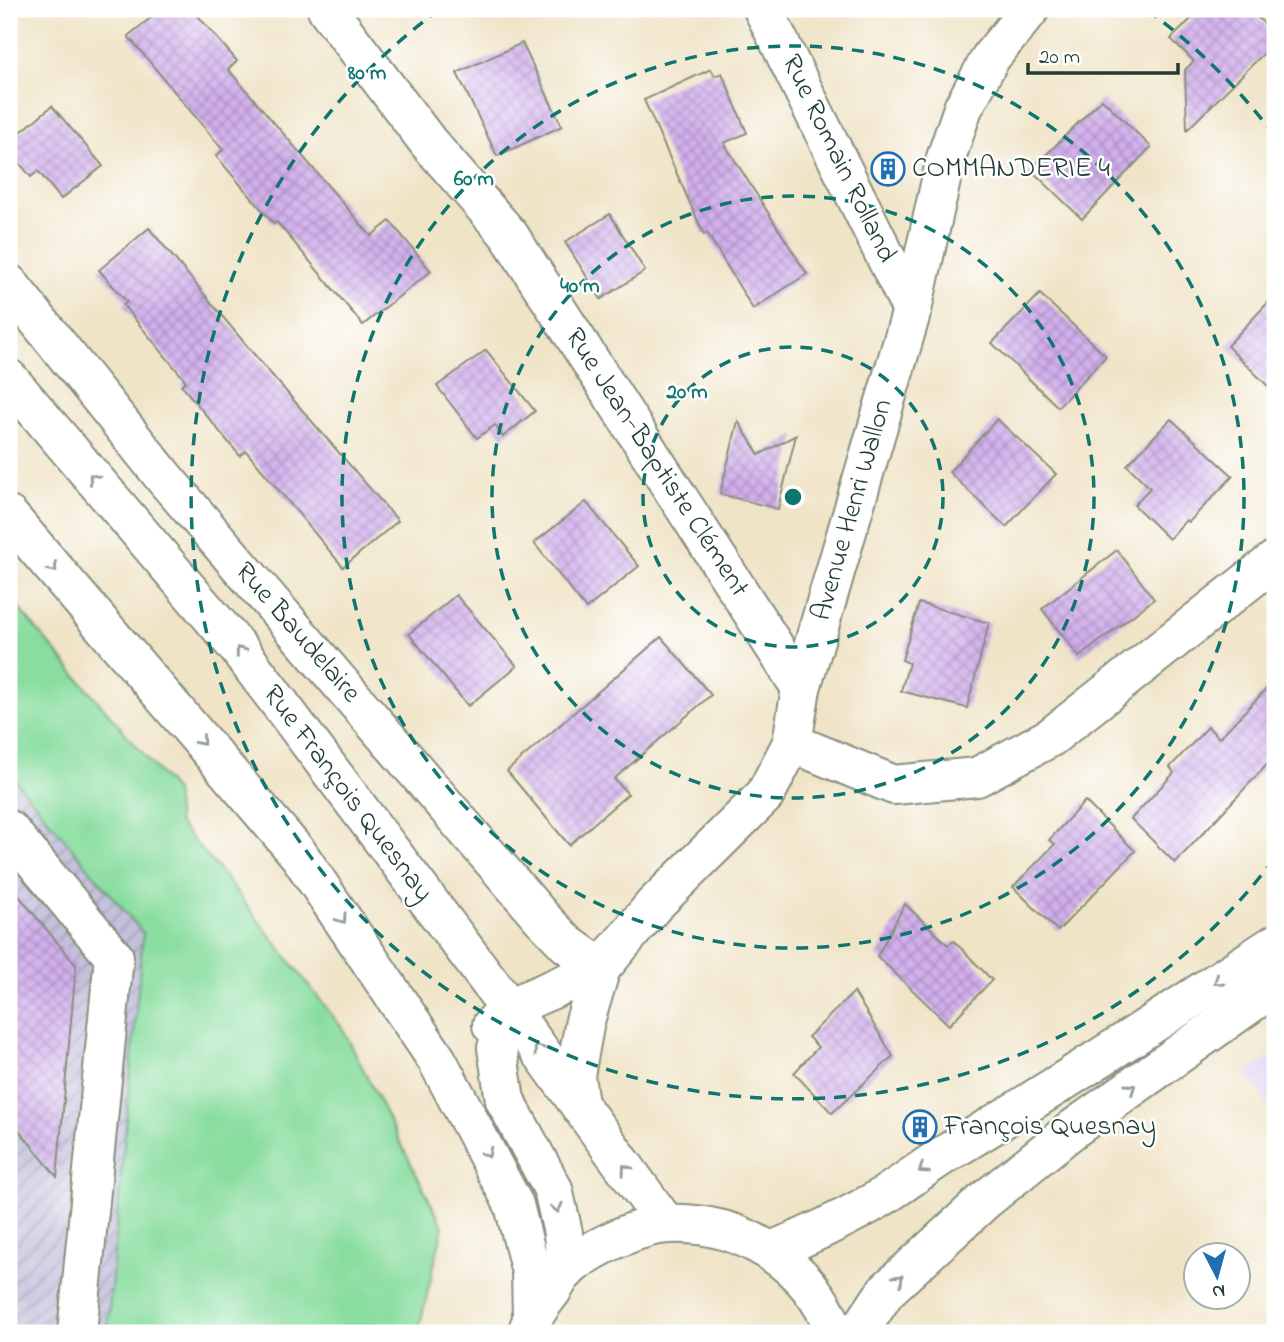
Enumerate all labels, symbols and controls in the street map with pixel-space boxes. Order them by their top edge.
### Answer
scale bar [1028,32,1179,76]
text: 20 m [1039,43,1080,73]
street label: Rue Romain Rolland [770,48,906,270]
text: 80 m [347,59,386,89]
place label: COMMANDERIE 4 [912,149,1111,190]
building icon: COMMANDERIE 4 [869,150,907,188]
text: 60 m [454,165,494,195]
text: 40 m [560,272,600,302]
street label: Rue Jean-Baptiste Clément [553,320,759,606]
text: 20 m [665,378,708,408]
street label: Avenue Henri Wallon [802,394,904,626]
one-way arrow [89,473,101,486]
centre of rings [781,485,805,509]
street label: Rue Baudelaire [224,553,370,713]
one-way arrow [45,559,57,572]
one-way arrow [235,647,248,659]
street label: Rue François Quesnay [251,677,443,911]
one-way arrow [193,732,205,745]
one-way arrow [334,911,347,924]
one-way arrow [1213,973,1226,986]
one-way arrow [534,1044,547,1056]
one-way arrow [1123,1084,1136,1096]
place label: François Quesnay [943,1107,1156,1148]
building icon: François Quesnay [901,1108,939,1146]
one-way arrow [479,1146,493,1158]
one-way arrow [918,1161,931,1173]
one-way arrow [622,1164,634,1177]
one-way arrow [549,1202,563,1214]
north arrow [1182,1240,1252,1310]
one-way arrow [891,1274,904,1287]
text: N [1211,1276,1226,1305]

